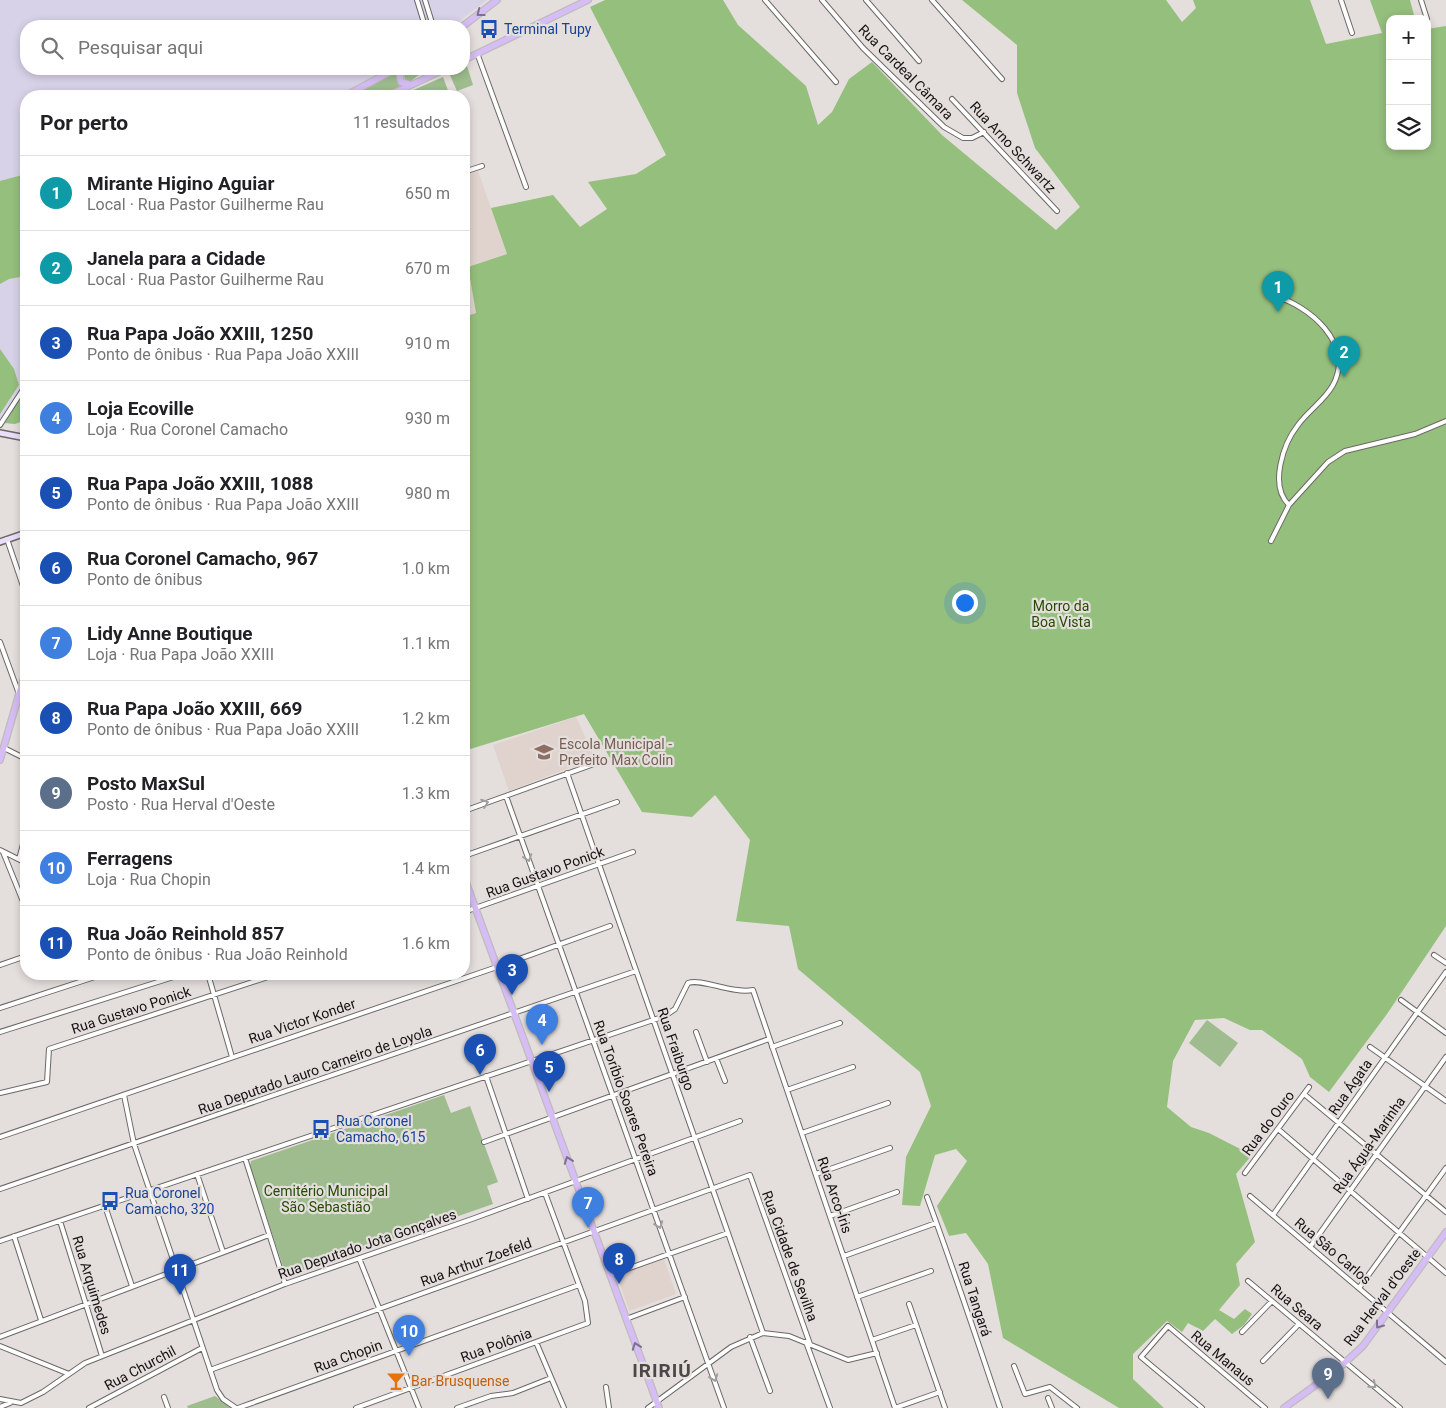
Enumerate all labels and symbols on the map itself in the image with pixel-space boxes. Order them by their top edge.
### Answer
one-way arrow [476,7,486,16]
bus stop icon: Terminal Tupy [478,18,500,40]
place label: Terminal Tupy [504,21,592,37]
street label: Rua Cardeal Câmara [855,21,957,123]
street label: Rua Arno Schwartz [967,98,1059,196]
pin: 1 [1262,271,1294,312]
pin: 2 [1328,336,1360,377]
your location [952,590,978,616]
park label: Morro da Boa Vista [1031,598,1091,630]
place label: Escola Municipal - Prefeito Max Colin [559,736,673,768]
school or university icon: Escola Municipal - Prefeito Max Colin [533,741,555,763]
one-way arrow [480,799,489,809]
street label: Rua Gustavo Ponick [484,843,607,901]
one-way arrow [522,853,532,862]
pin: 3 [496,954,528,995]
street label: Rua Gustavo Ponick [69,983,193,1037]
street label: Rua Victor Konder [246,995,358,1047]
pin: 4 [526,1004,558,1045]
street label: Rua Fraiburgo [654,1005,698,1093]
street label: Rua Toríbio Soares Pereira [590,1018,662,1178]
street label: Rua Deputado Lauro Carneiro de Loyola [196,1022,434,1118]
pin: 6 [464,1034,496,1075]
pin: 5 [533,1051,565,1092]
street label: Rua Ágata [1324,1056,1375,1118]
street label: Rua do Ouro [1239,1088,1297,1158]
street label: Rua Água-Marinha [1329,1093,1408,1197]
place label: Rua Coronel Camacho, 615 [336,1113,426,1145]
bus stop icon: Rua Coronel Camacho, 615 [310,1118,332,1140]
street label: Rua Arco-Íris [814,1154,856,1235]
one-way arrow [564,1157,574,1165]
park label: Cemitério Municipal São Sebastião [264,1183,388,1215]
place label: Rua Coronel Camacho, 320 [125,1185,215,1217]
pin: 7 [572,1187,604,1228]
street label: Rua Cidade de Sevilha [759,1189,821,1323]
bus stop icon: Rua Coronel Camacho, 320 [99,1190,121,1212]
street label: Rua Deputado Jota Gonçalves [276,1206,458,1282]
street label: Rua São Carlos [1292,1214,1374,1288]
one-way arrow [653,1221,663,1229]
street label: Rua Arquimedes [69,1234,115,1336]
street label: Rua Arthur Zoefeld [418,1234,534,1290]
pin: 8 [603,1243,635,1284]
street label: Rua Herval d'Oeste [1340,1245,1424,1349]
pin: 11 [164,1254,196,1295]
street label: Rua Tangará [955,1260,995,1338]
street label: Rua Seara [1268,1281,1326,1333]
pin: 10 [393,1315,425,1356]
one-way arrow [1376,1319,1385,1329]
street label: Rua Polônia [458,1325,534,1365]
street label: Rua Manaus [1188,1327,1258,1389]
street label: Rua Chopin [312,1336,384,1376]
one-way arrow [632,1342,642,1351]
street label: Rua Churchil [102,1343,178,1393]
pin: 9 [1312,1358,1344,1399]
district label: IRIRIÚ [632,1359,692,1382]
bar icon: Bar Brusquense [385,1370,407,1392]
place label: Bar Brusquense [411,1373,509,1389]
one-way arrow [708,1374,718,1382]
one-way arrow [1367,1380,1376,1389]

